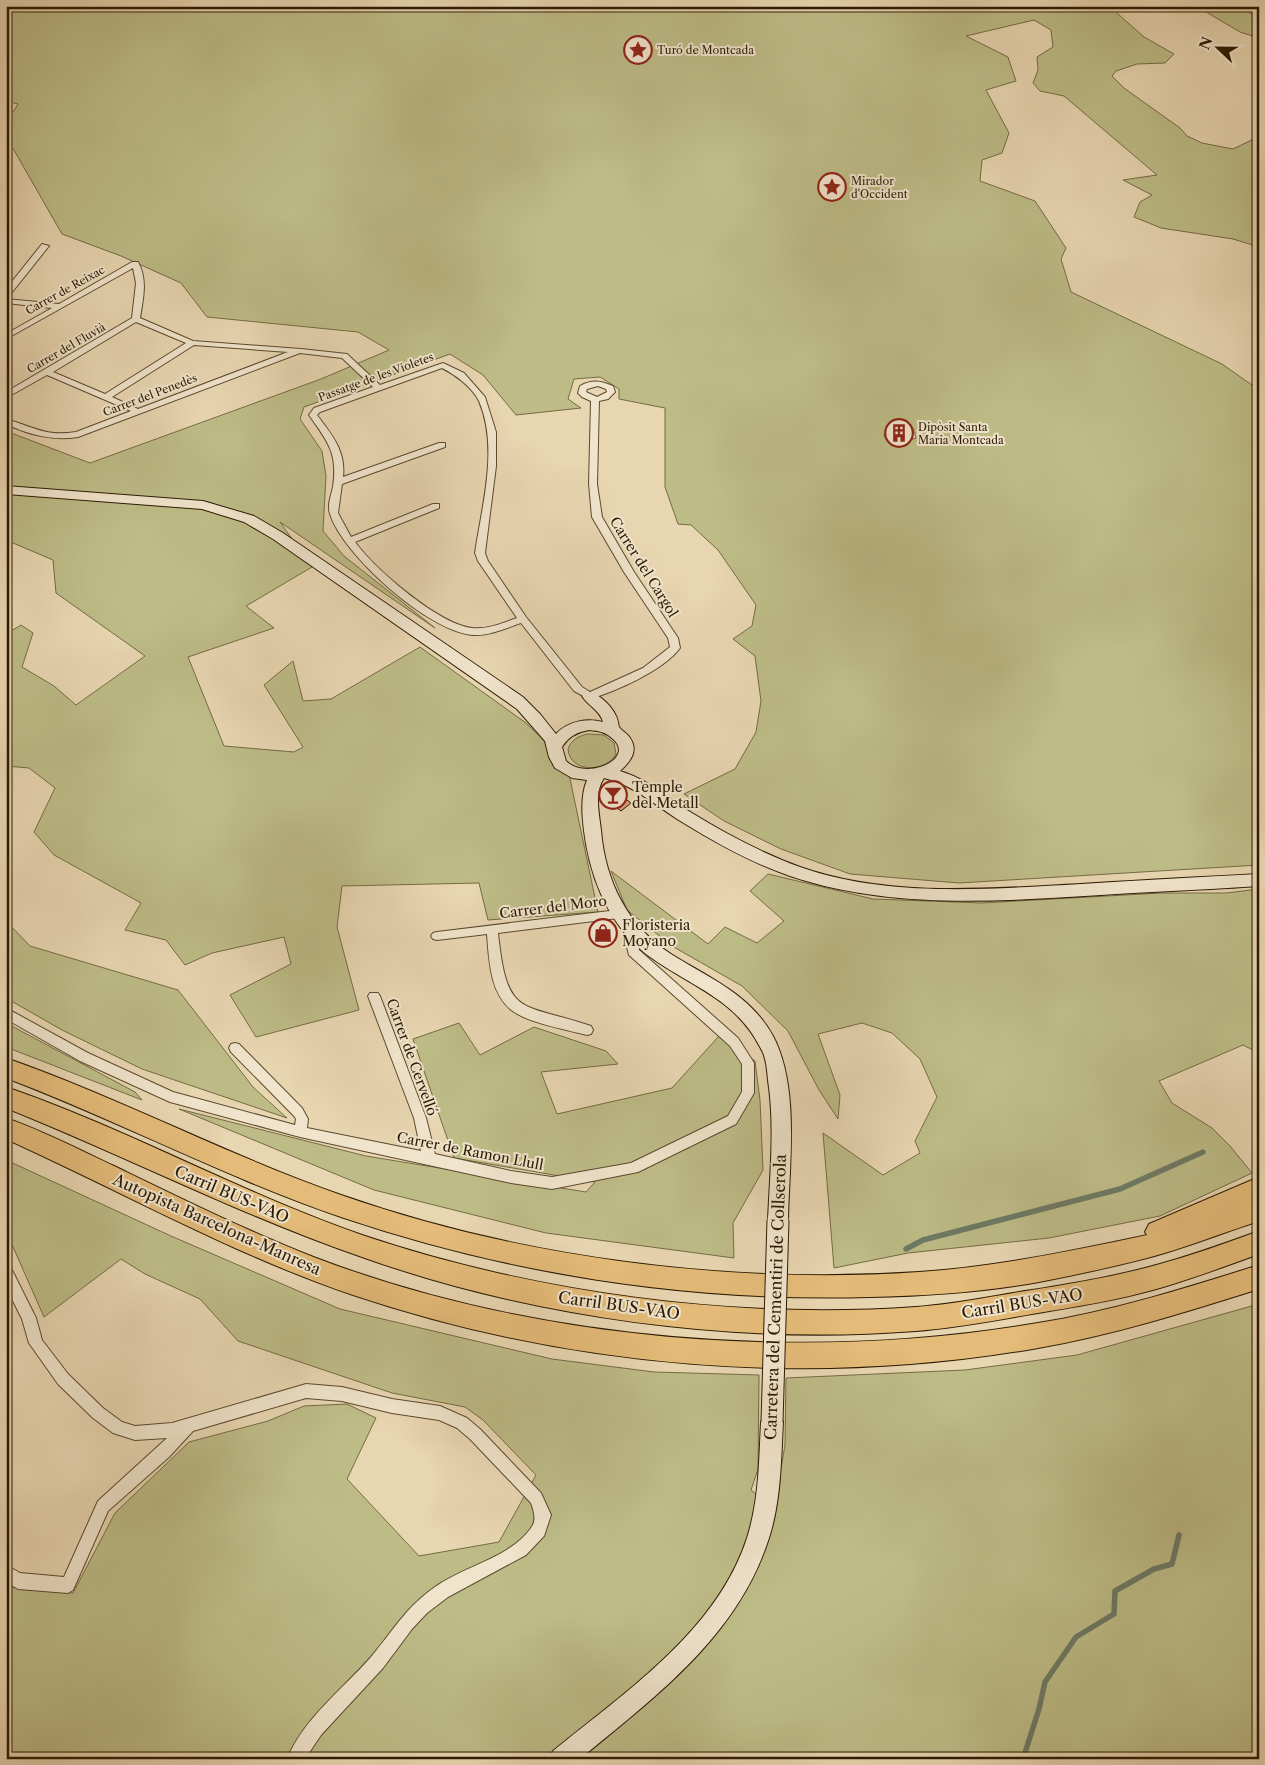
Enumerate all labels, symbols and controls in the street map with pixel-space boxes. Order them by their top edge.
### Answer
north arrow [1192,22,1242,72]
text: N [1195,34,1217,52]
place icon: Turó de Montcada [623,35,653,65]
place label: Turó de Montcada [657,43,754,57]
place icon: Mirador d'Occident [817,172,847,202]
place label: Mirador d'Occident [851,174,908,201]
street label: Carrer de Reixac [23,262,107,318]
street label: Carrer del Fluvià [24,320,108,376]
street label: Passatge de les Violetes [316,350,436,404]
street label: Carrer del Penedès [101,371,199,419]
building icon: Dipòsit Santa Maria Montcada [884,418,914,448]
place label: Dipòsit Santa Maria Montcada [918,420,1004,447]
street label: Carrer del Cargol [606,513,682,621]
place label: Temple del Metall [632,778,699,812]
bar icon: Temple del Metall [598,780,628,810]
street label: Carrer del Moro [498,891,608,923]
place label: Floristeria Moyano [622,916,691,950]
shop icon: Floristeria Moyano [588,918,618,948]
street label: Carrer de Cervelló [382,996,442,1118]
street label: Carrer de Ramon Llull [395,1128,545,1174]
street label: Carretera del Cementiri de Collserola [760,1153,790,1440]
street label: Carril BUS-VAO [172,1161,292,1227]
street label: Autopista Barcelona-Manresa [109,1169,325,1279]
street label: Carril BUS-VAO [960,1284,1084,1322]
street label: Carril BUS-VAO [557,1287,681,1323]

